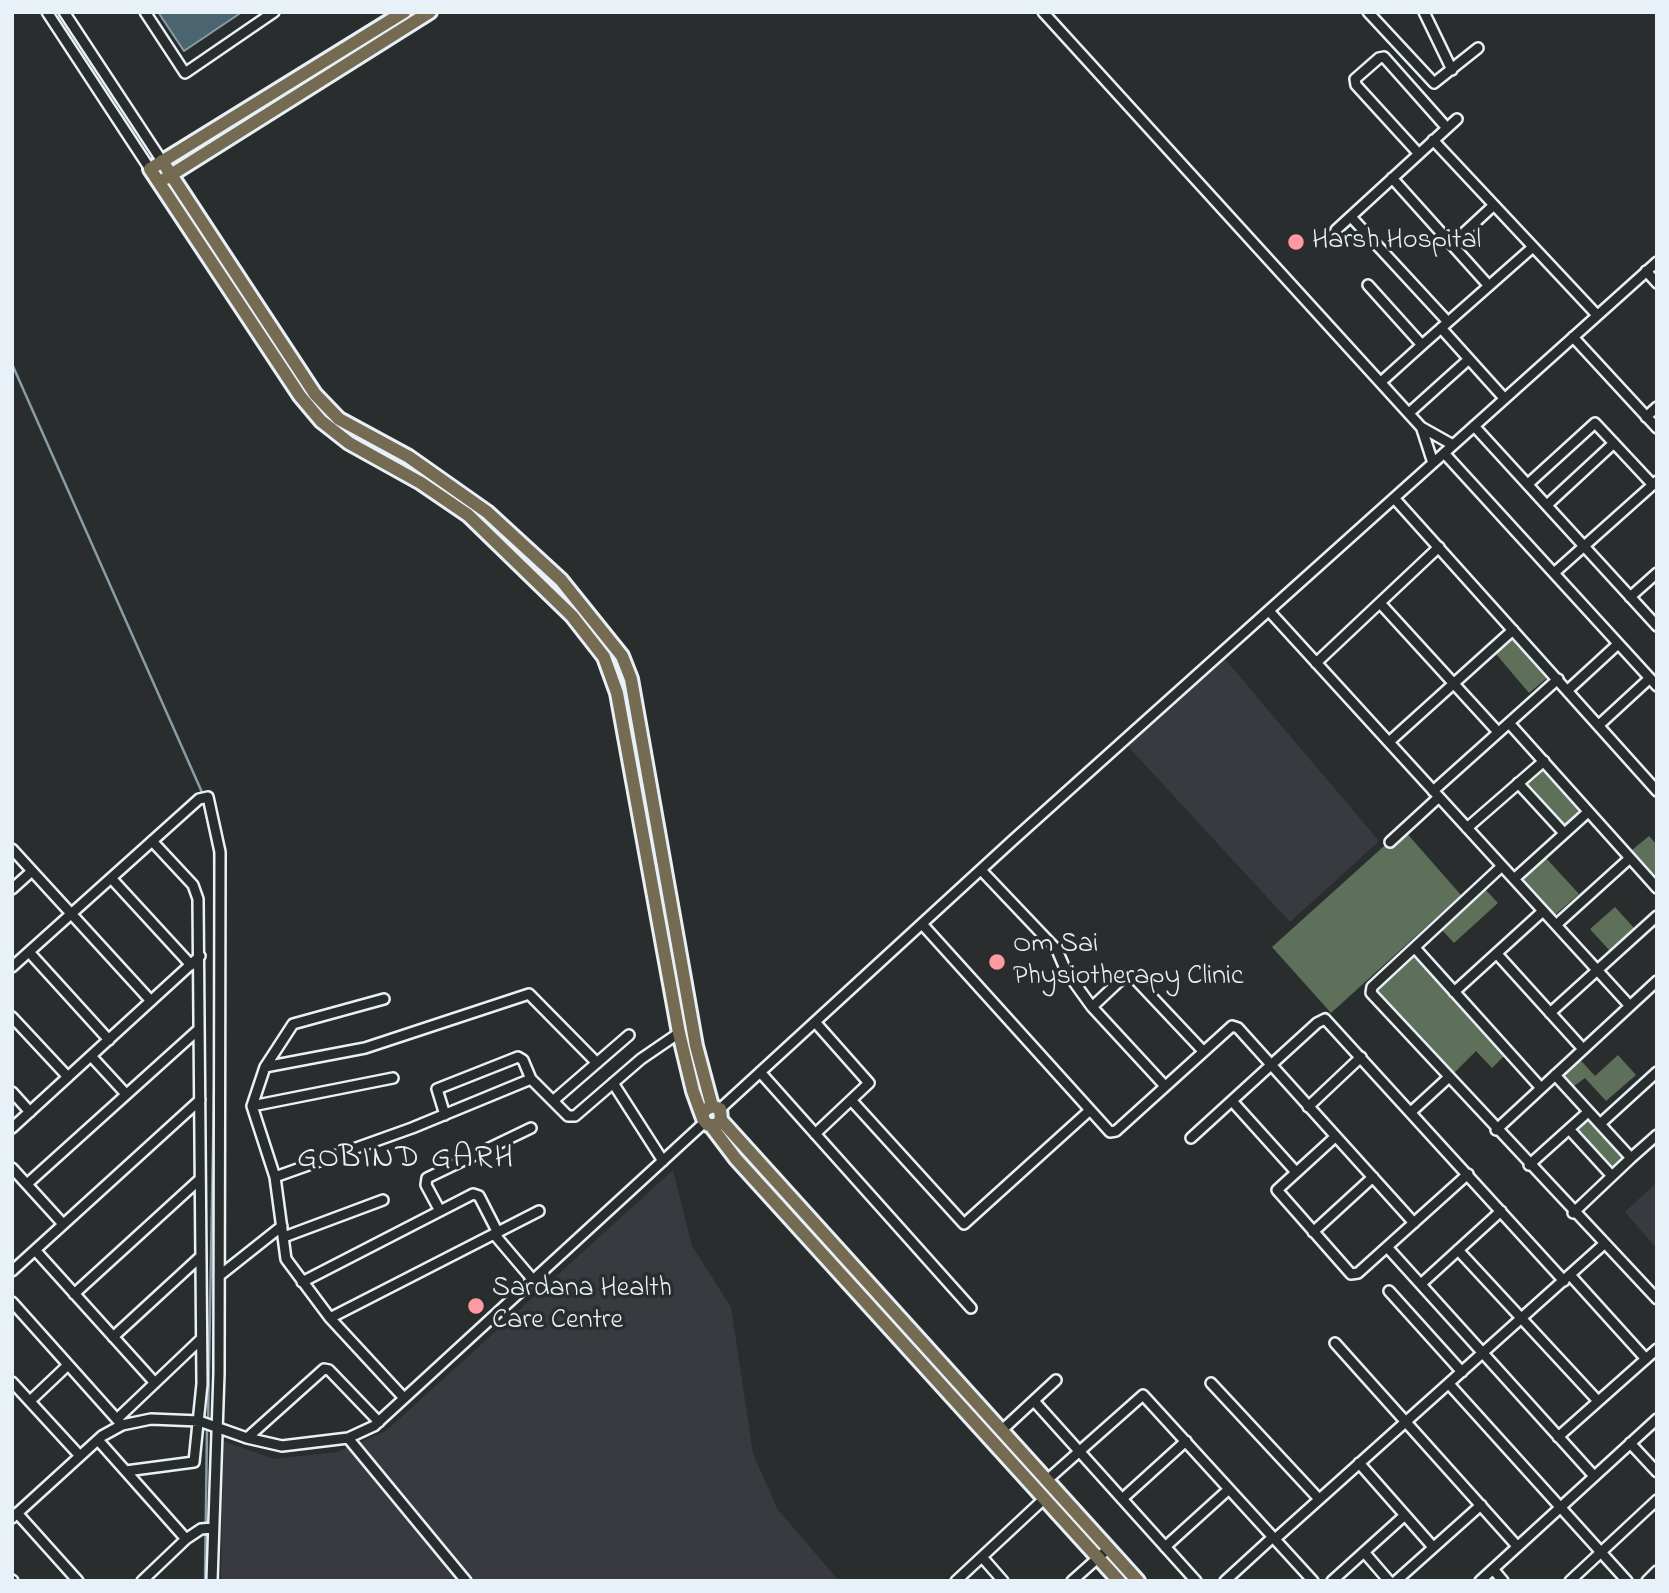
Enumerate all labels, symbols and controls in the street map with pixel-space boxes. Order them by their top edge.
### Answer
place label: Harsh Hospital [1312,225,1481,259]
marker: Harsh Hospital [1286,232,1306,252]
place label: Om Sai Physiotherapy Clinic [1013,929,1243,995]
marker: Om Sai Physiotherapy Clinic [987,952,1007,972]
district label: GOBIND GARH [298,1142,514,1180]
place label: Sardana Health Care Centre [492,1273,672,1339]
marker: Sardana Health Care Centre [466,1296,486,1316]

